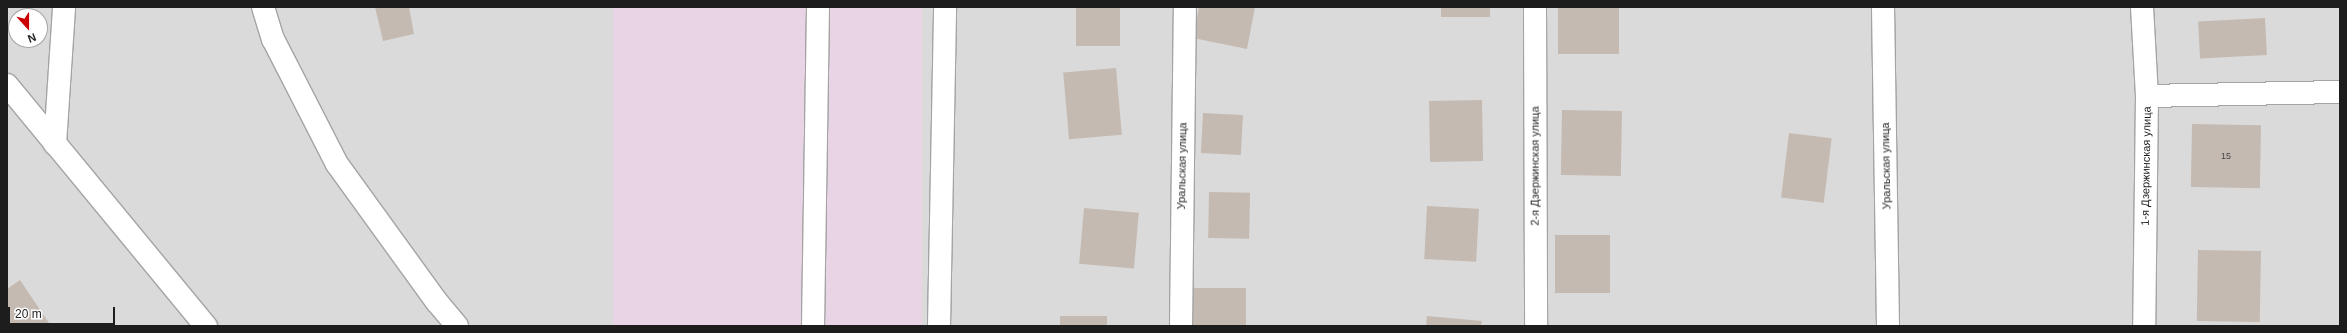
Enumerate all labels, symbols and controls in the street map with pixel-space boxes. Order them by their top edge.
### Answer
north arrow [8,8,48,48]
text: N [26,31,38,45]
street label: 2-я Дзержинская улица [1528,106,1542,226]
street label: 1-я Дзержинская улица [2138,106,2154,226]
street label: Уральская улица [1175,122,1189,210]
street label: Уральская улица [1879,122,1893,210]
house number: 15 [2221,151,2231,161]
scale bar [10,299,117,325]
text: 20 m [15,307,42,321]

